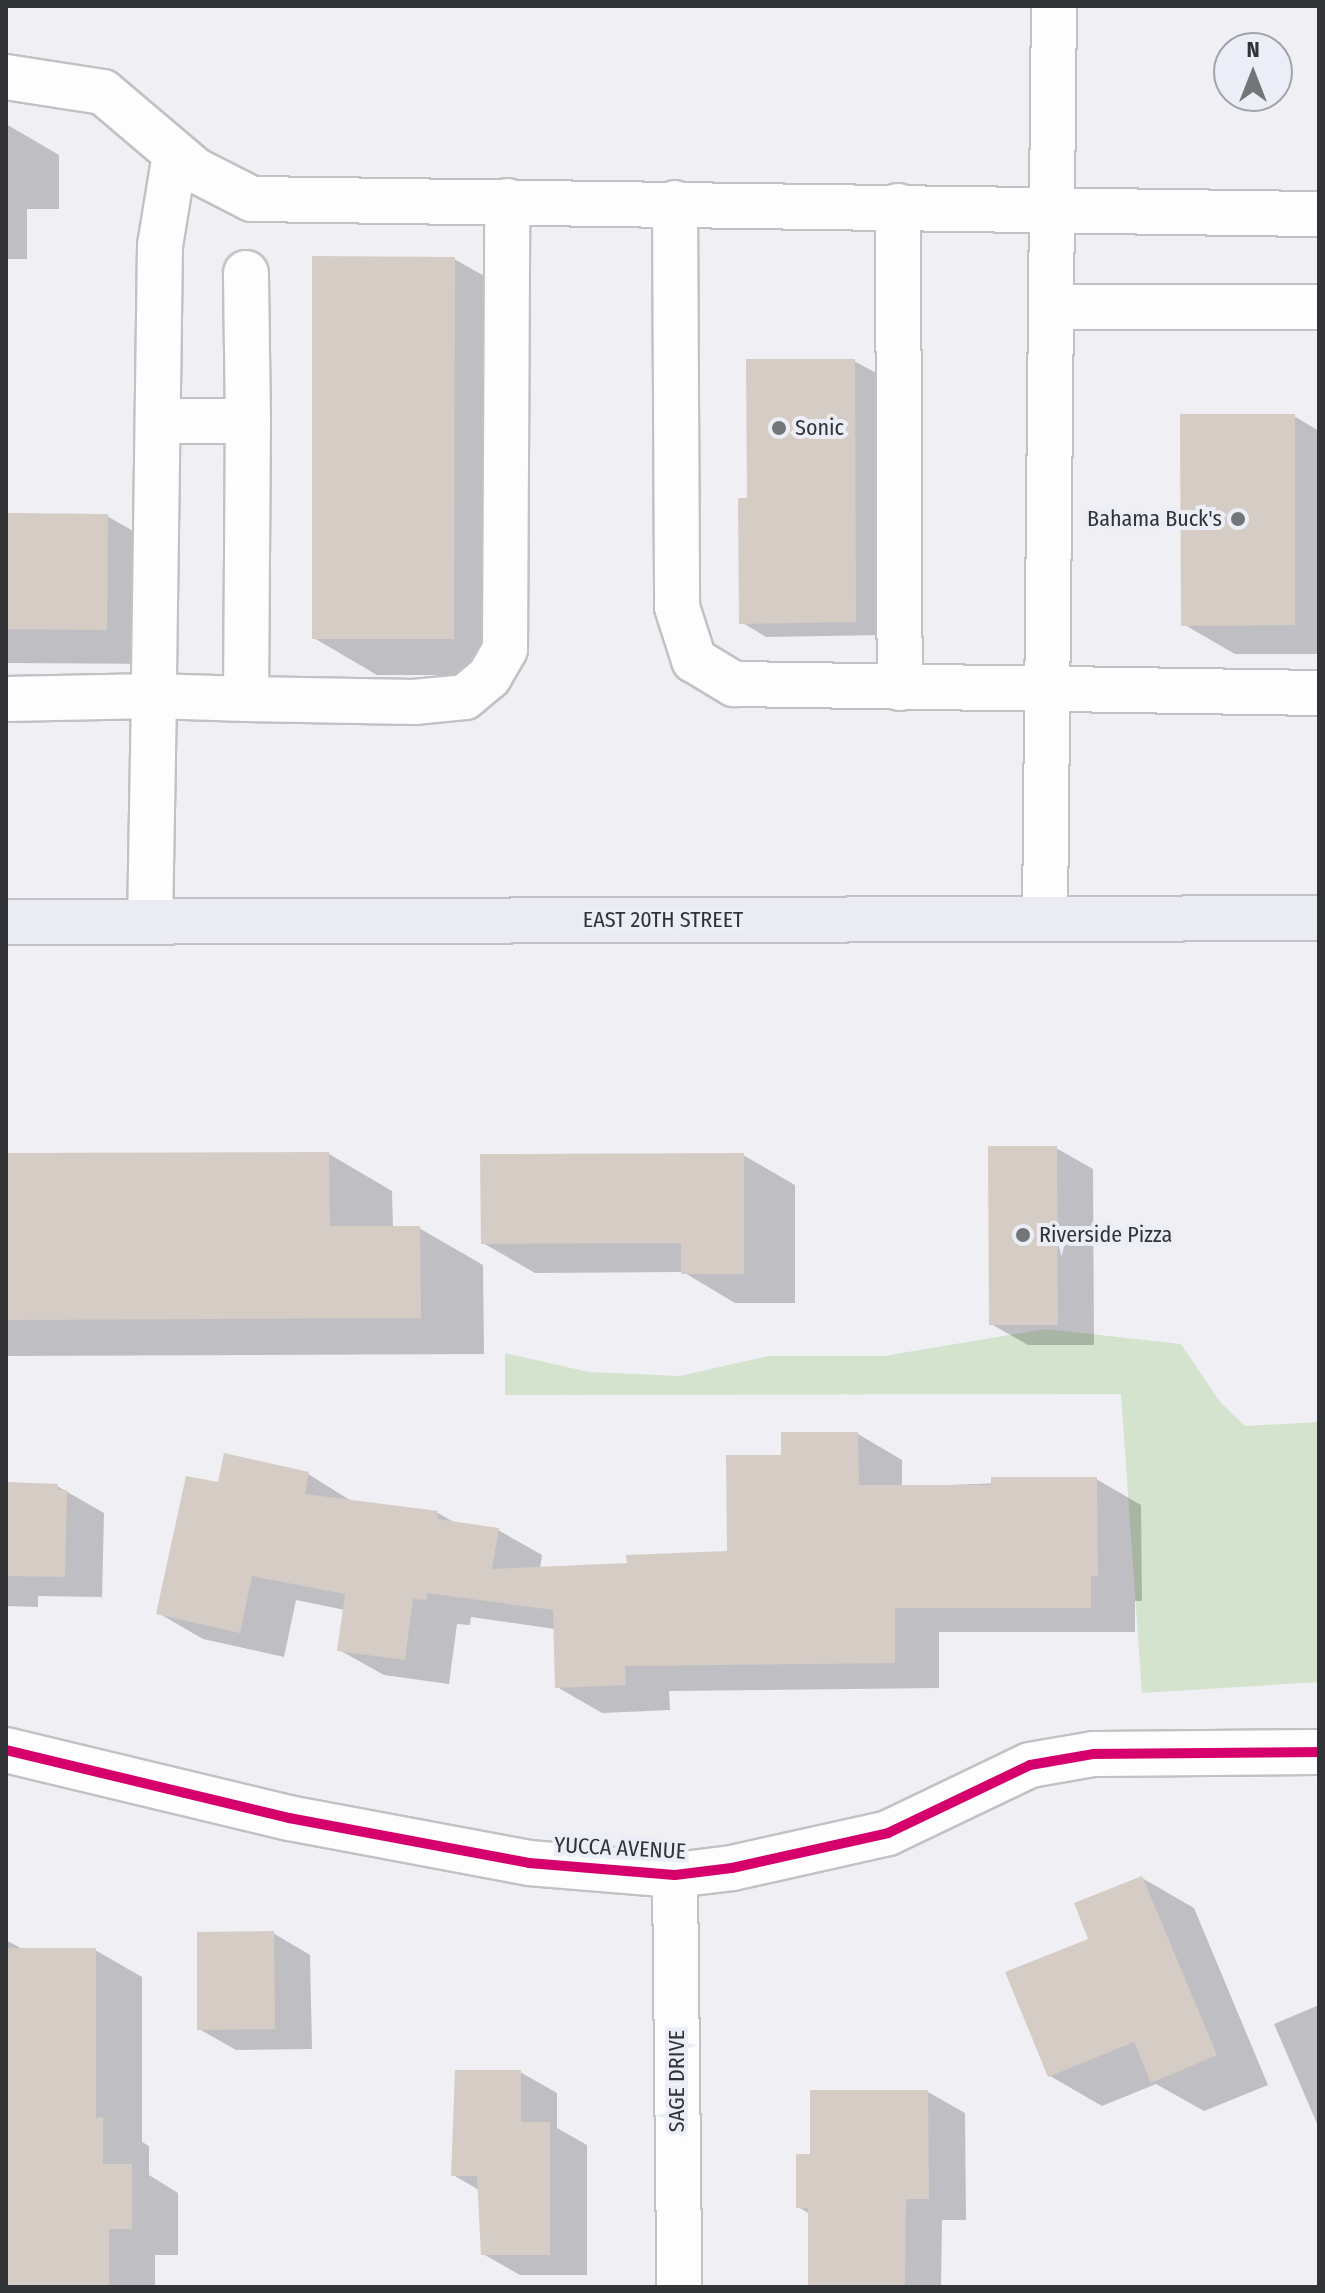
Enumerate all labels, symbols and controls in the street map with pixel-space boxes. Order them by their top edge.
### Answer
north arrow [1213,32,1293,112]
text: N [1246,36,1260,63]
place label: Sonic [795,415,844,441]
marker: Sonic [770,419,788,437]
place label: Bahama Buck's [1087,506,1222,532]
marker: Bahama Buck's [1229,510,1247,528]
street label: EAST 20TH STREET [583,907,743,933]
place label: Riverside Pizza [1039,1222,1172,1248]
marker: Riverside Pizza [1014,1226,1032,1244]
street label: YUCCA AVENUE [553,1831,687,1865]
street label: SAGE DRIVE [664,2030,690,2132]

